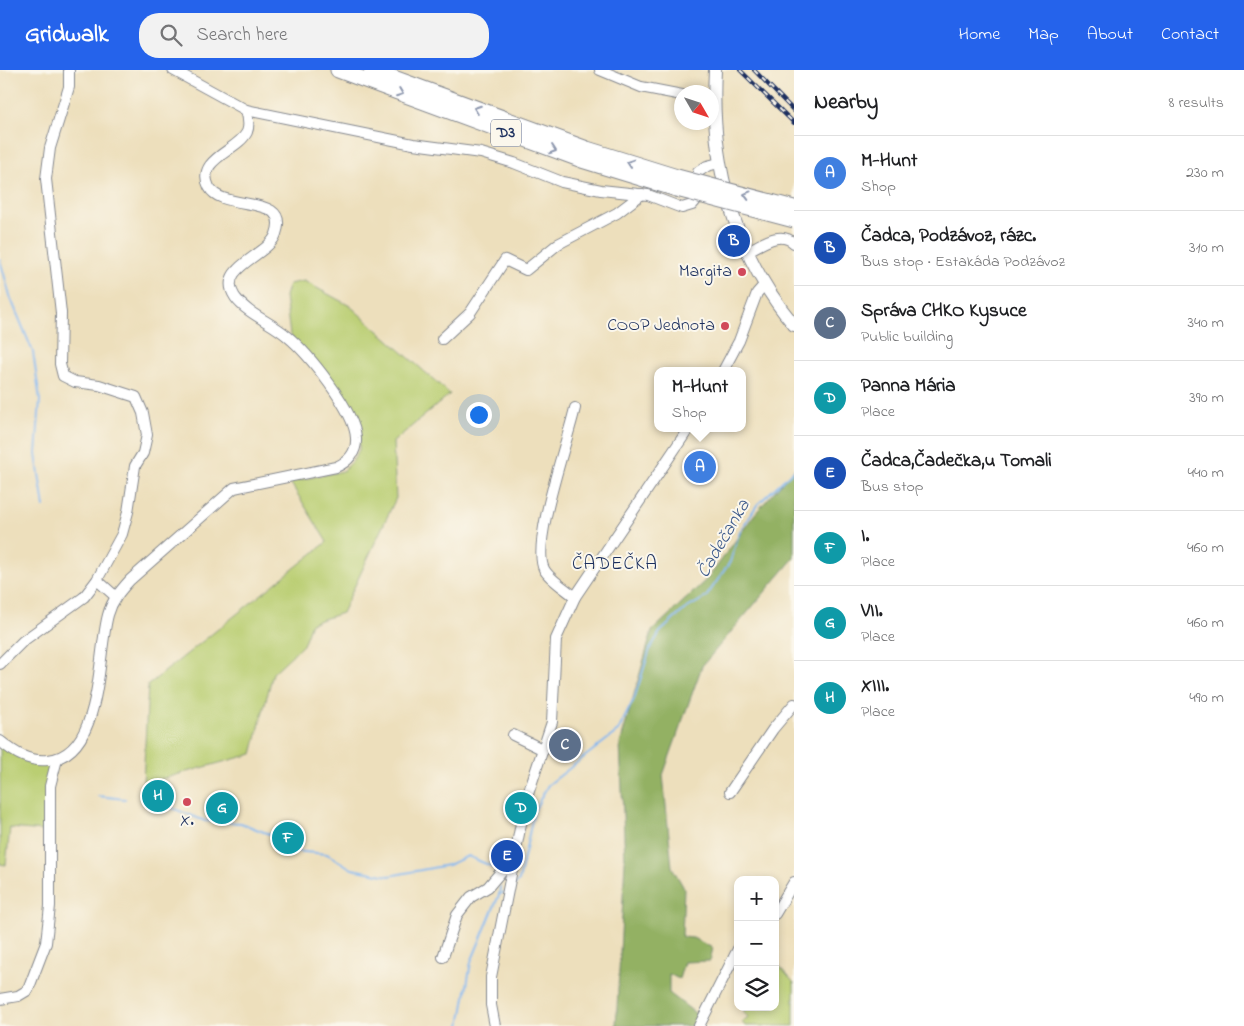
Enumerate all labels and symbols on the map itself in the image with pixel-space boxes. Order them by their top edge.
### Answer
north arrow [674,85,719,130]
one-way arrow [395,87,404,97]
one-way arrow [473,105,481,115]
road number: D3 [491,119,521,146]
one-way arrow [548,144,556,154]
one-way arrow [626,159,635,169]
one-way arrow [742,190,751,201]
pin: B [718,222,750,260]
place label: Margita [679,259,732,286]
marker: Margita [736,266,748,278]
place label: COOP Jednota [607,313,715,339]
marker: COOP Jednota [719,320,731,332]
your location [466,402,492,428]
pin: A [684,448,716,486]
water label: Čadečanka [691,494,758,583]
district label: ČADEČKA [572,551,658,578]
pin: C [549,726,581,764]
pin: H [142,777,174,815]
pin: G [206,789,238,827]
pin: D [505,789,537,827]
marker: X. [181,796,193,808]
place label: X. [180,808,194,834]
pin: F [272,819,304,857]
pin: E [491,837,523,875]

